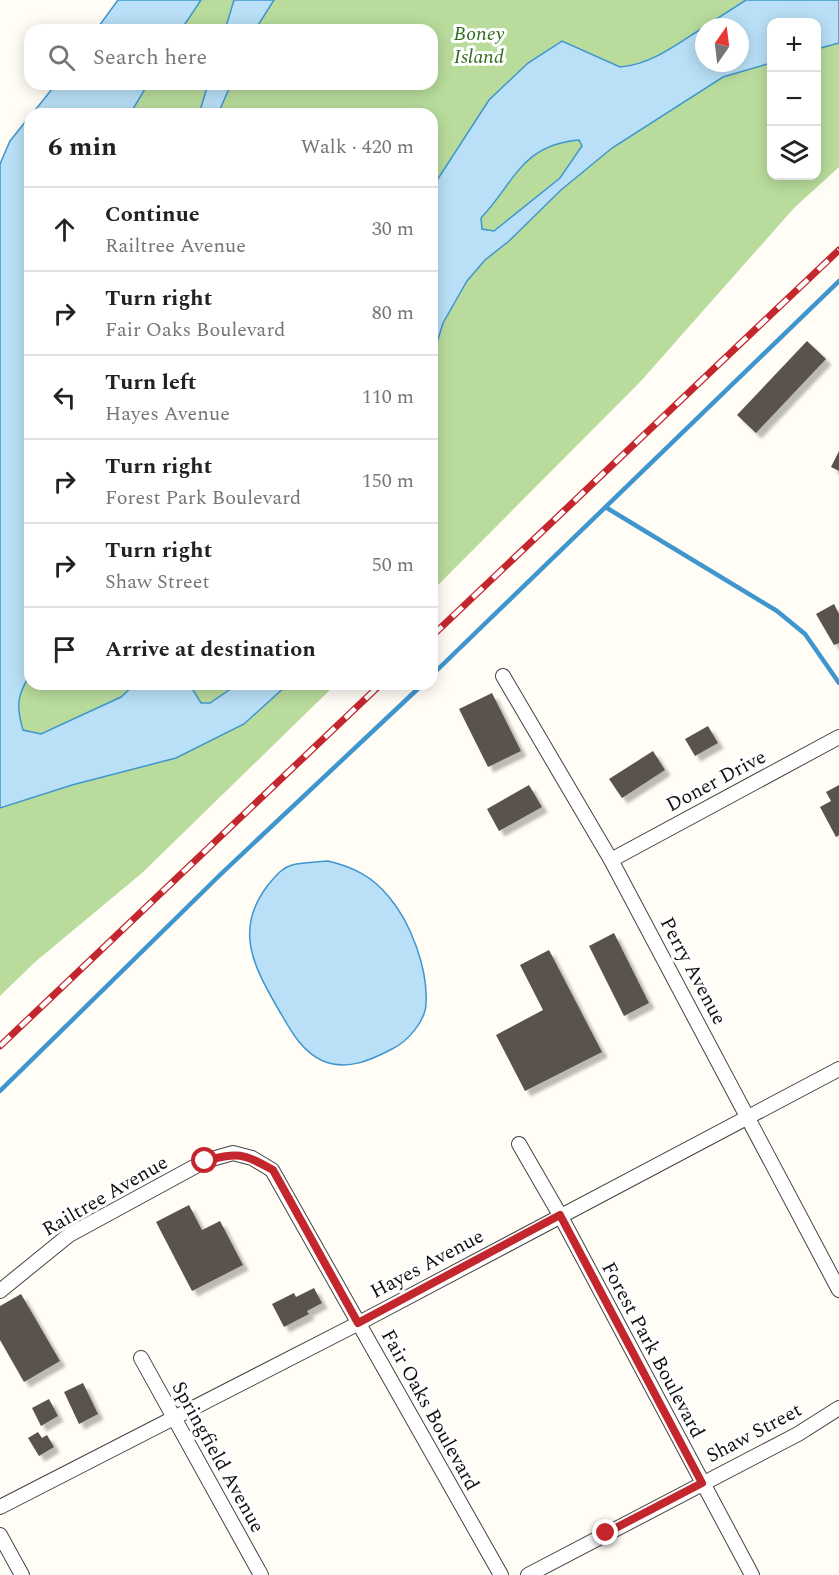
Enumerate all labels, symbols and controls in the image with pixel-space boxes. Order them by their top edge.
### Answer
north arrow [695,18,749,72]
map controls [767,18,821,180]
button: + [767,18,821,72]
park label: Boney Island [454,19,505,72]
search box [24,24,438,90]
icon: search [45,41,78,74]
text: Search here [93,41,207,74]
button: − [767,72,821,126]
button: layers [767,126,821,180]
text: 6 min [48,127,117,167]
text: Walk · 420 m [301,132,414,162]
text: Continue [105,198,200,231]
icon: ahead [48,213,81,246]
text: 30 m [372,214,414,244]
text: Railtree Avenue [105,231,246,261]
text: Turn right [105,282,212,315]
icon: right [48,297,81,330]
text: 80 m [372,298,414,328]
text: Fair Oaks Boulevard [105,315,286,345]
text: Turn left [105,366,197,399]
icon: left [48,381,81,414]
text: 110 m [362,382,414,412]
text: Hayes Avenue [105,399,230,429]
text: Turn right [105,450,212,483]
icon: right [48,465,81,498]
text: 150 m [362,466,414,496]
text: Forest Park Boulevard [105,483,301,513]
text: Turn right [105,534,212,567]
icon: right [48,549,81,582]
text: 50 m [372,550,414,580]
text: Shaw Street [105,567,209,597]
icon: arrive [48,633,81,666]
text: Arrive at destination [105,633,316,666]
street label: Doner Drive [661,742,771,820]
street label: Perry Avenue [652,912,734,1030]
route start [191,1147,217,1173]
street label: Railtree Avenue [36,1148,174,1244]
street label: Hayes Avenue [365,1221,489,1307]
street label: Forest Park Boulevard [594,1256,712,1444]
street label: Fair Oaks Boulevard [373,1324,487,1496]
street label: Springfield Avenue [164,1376,272,1538]
street label: Shaw Street [701,1395,807,1471]
route end [592,1519,618,1545]

